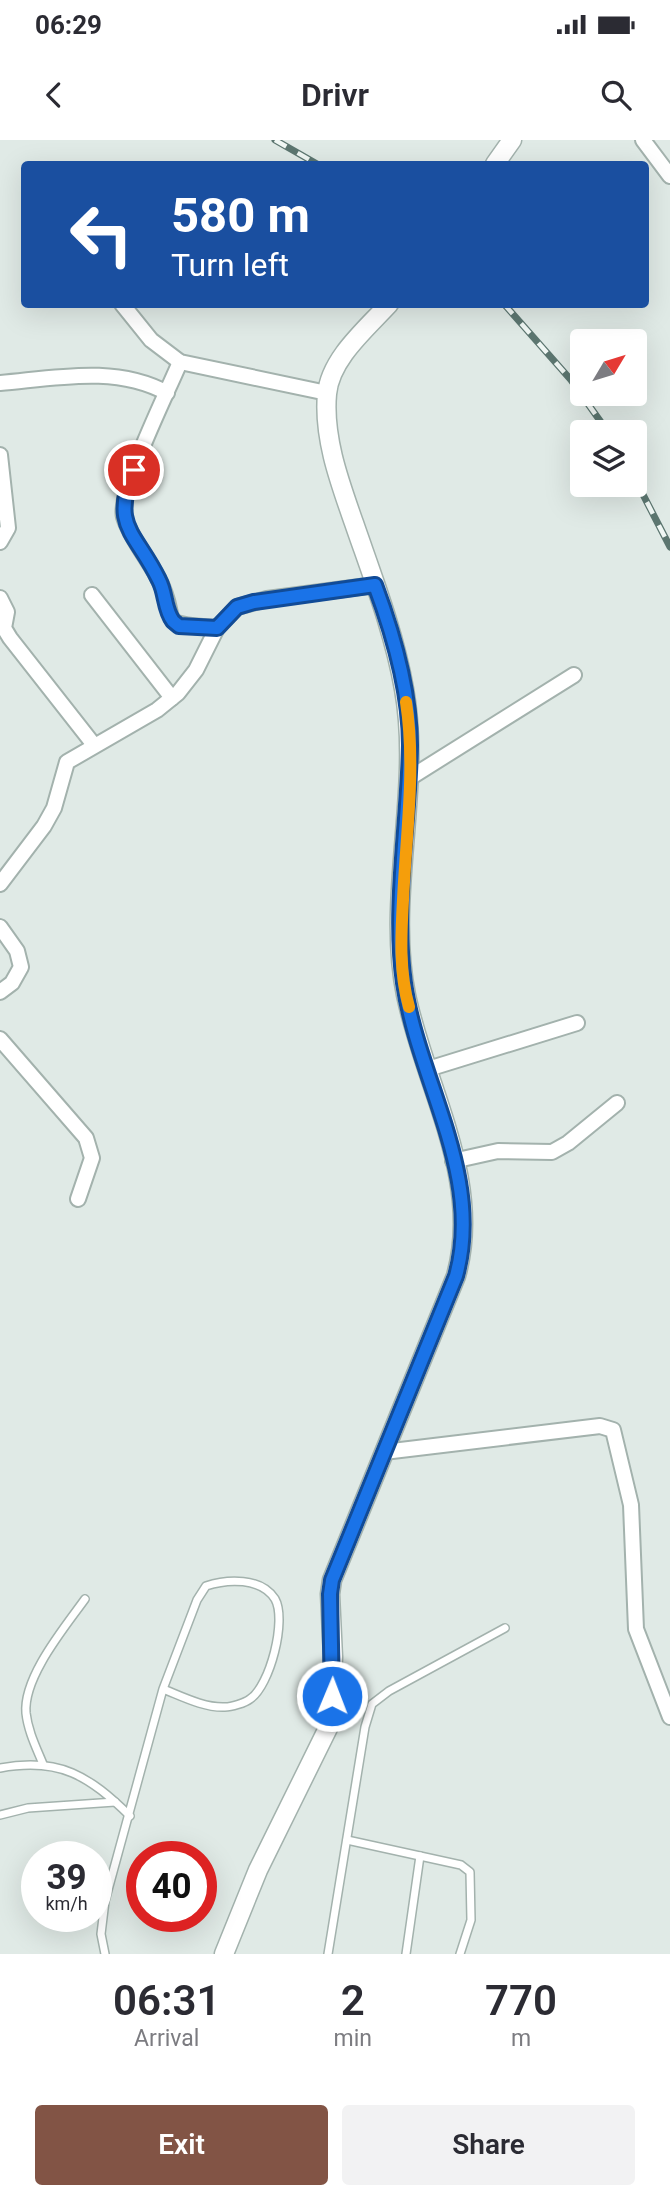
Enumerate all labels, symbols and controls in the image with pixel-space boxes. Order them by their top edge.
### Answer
text: 06:29 [35,10,102,40]
icon: back [35,76,73,114]
text: Drivr [301,76,369,114]
icon: search [597,76,635,114]
text: 580 m [171,187,310,244]
icon: left [56,189,147,280]
text: Turn left [171,246,289,284]
north arrow [570,329,648,406]
map controls [570,329,647,497]
button: layers [570,420,647,497]
pin [104,440,164,500]
icon: arrive [115,451,153,489]
position arrow [295,1659,369,1733]
speed limit sign: 40 [126,1841,217,1932]
text: 39 [46,1857,87,1898]
text: km/h [45,1893,88,1914]
text: 06:31 [113,1976,220,2025]
text: 2 [341,1976,365,2025]
text: 770 [485,1976,557,2025]
text: Arrival [134,2025,199,2052]
text: min [333,2025,372,2052]
text: m [511,2025,531,2052]
button: Exit [35,2105,328,2185]
button: Share [342,2105,635,2185]

